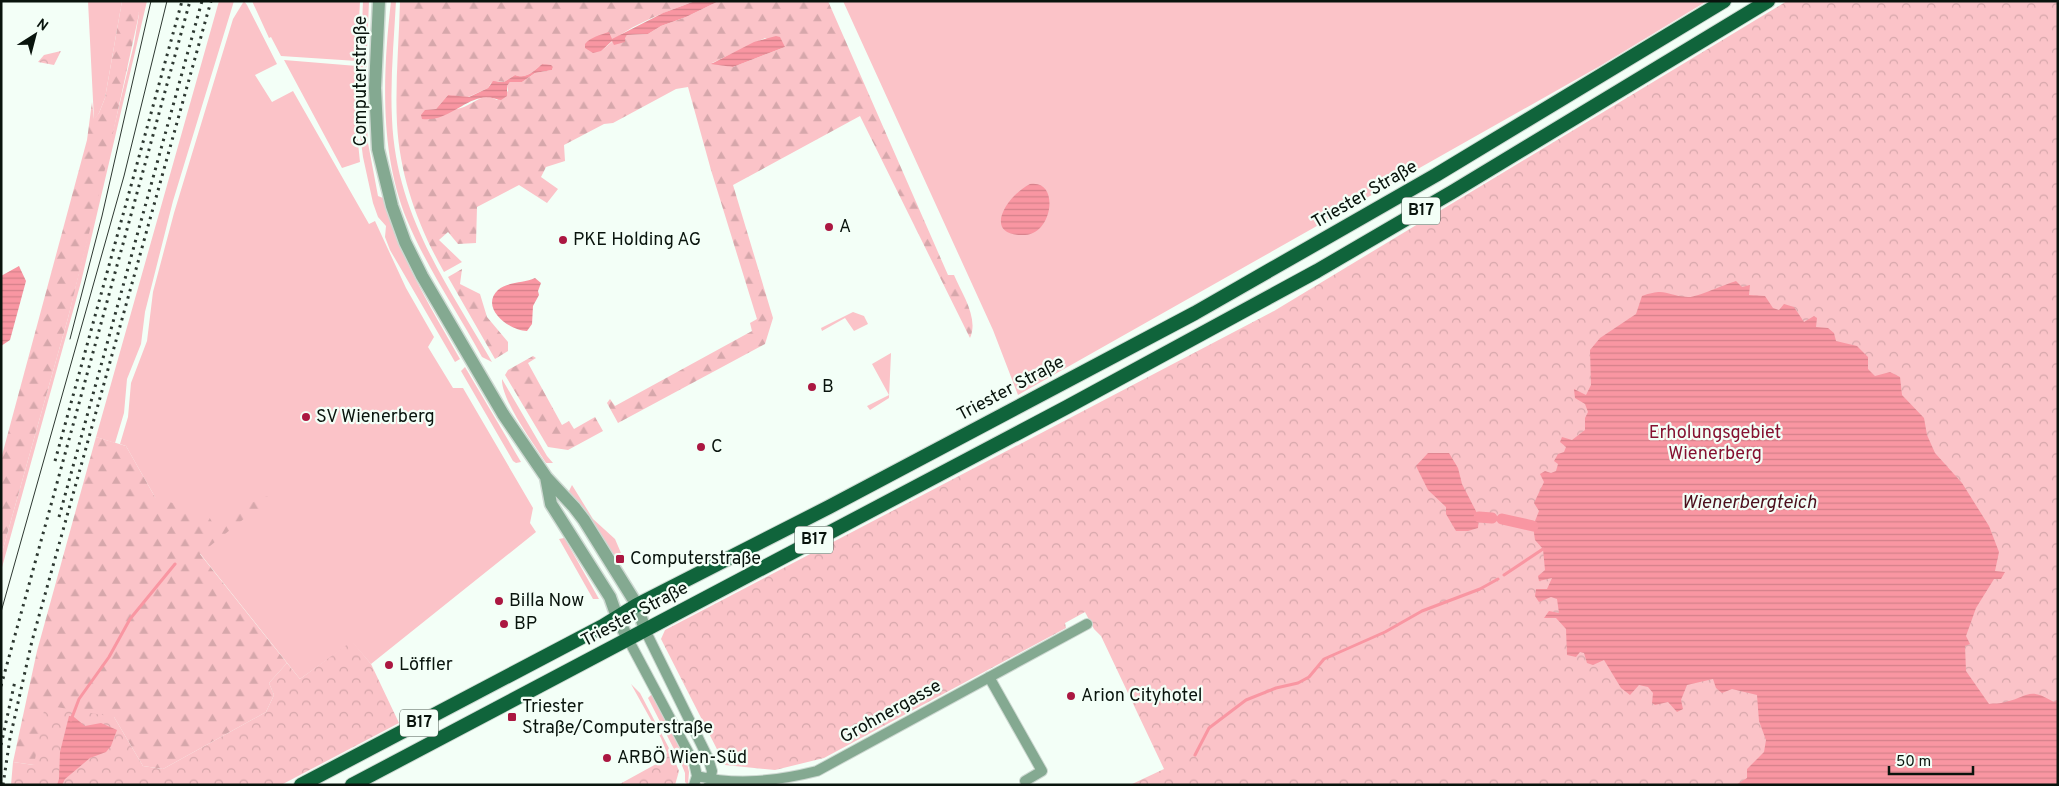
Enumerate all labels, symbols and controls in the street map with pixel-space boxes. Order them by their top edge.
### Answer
north arrow [10,10,60,60]
text: N [33,16,51,36]
street label: Computerstraße [350,16,373,146]
street label: Triester Straße [1308,155,1422,235]
road number: B17 [1402,198,1440,225]
place label: A [839,216,851,239]
marker: A [823,221,835,233]
place label: PKE Holding AG [573,229,701,252]
marker: PKE Holding AG [557,234,569,246]
street label: Triester Straße [953,351,1069,427]
place label: B [822,376,834,399]
marker: B [806,381,818,393]
place label: SV Wienerberg [316,406,435,429]
marker: SV Wienerberg [300,411,312,423]
park label: Erholungsgebiet Wienerberg [1649,422,1781,466]
place label: C [711,436,723,459]
marker: C [695,441,707,453]
water label: Wienerbergteich [1682,491,1817,515]
road number: B17 [795,526,833,554]
place label: Computerstraße [630,548,761,571]
marker: Computerstraße [614,553,626,565]
street label: Triester Straße [577,577,693,653]
place label: Billa Now [509,590,584,613]
marker: Billa Now [493,595,505,607]
place label: BP [514,613,537,636]
marker: BP [498,618,510,630]
place label: Löffler [399,654,453,677]
marker: Löffler [383,659,395,671]
street label: Grohnergasse [836,675,946,749]
place label: Arion Cityhotel [1081,685,1203,708]
marker: Arion Cityhotel [1065,690,1077,702]
place label: Triester Straße/Computerstraße [522,696,713,740]
road number: B17 [400,710,438,736]
marker: Triester Straße/Computerstraße [506,711,518,723]
scale bar [1889,744,1973,776]
place label: ARBÖ Wien-Süd [617,745,747,770]
marker: ARBÖ Wien-Süd [601,752,613,764]
text: 50 m [1896,753,1931,772]

